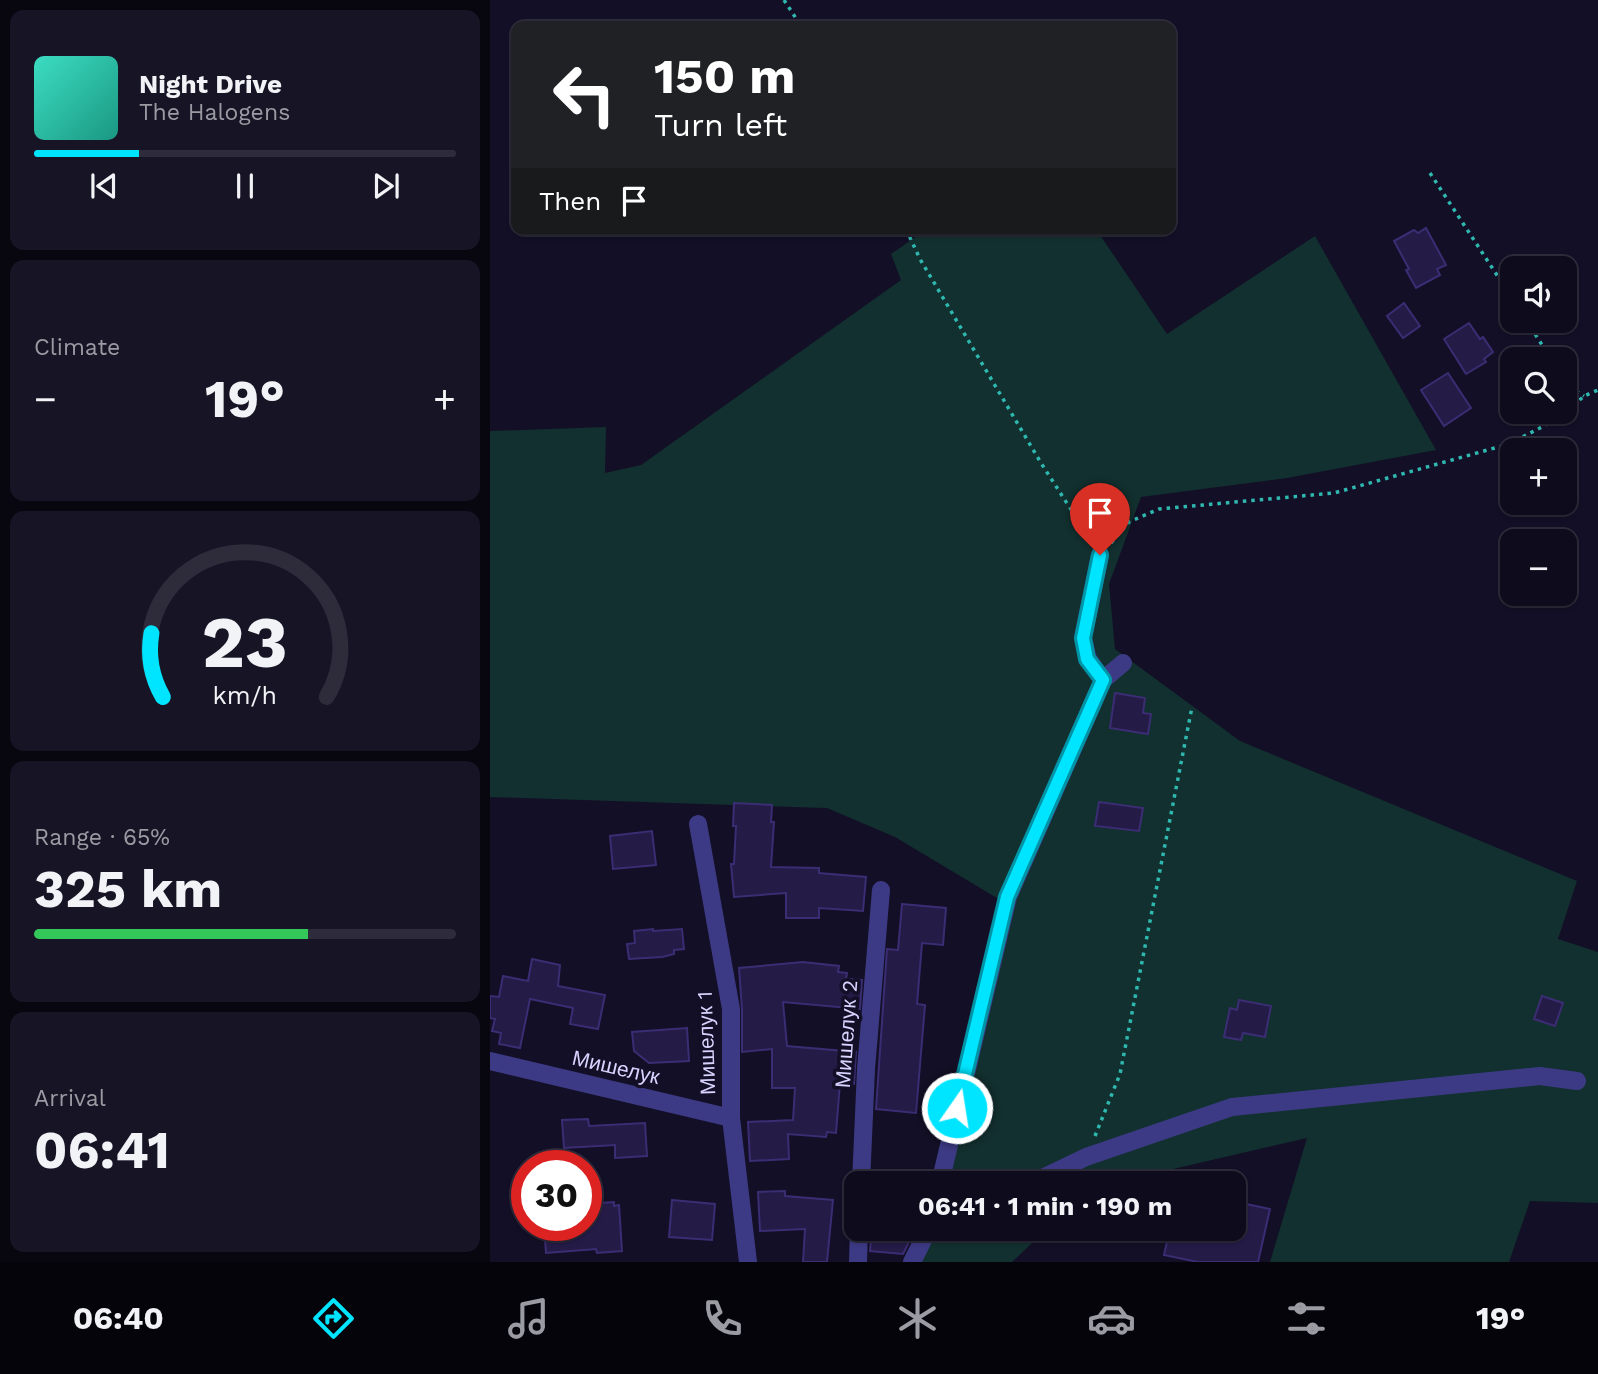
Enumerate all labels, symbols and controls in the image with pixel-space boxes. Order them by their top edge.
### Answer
text: 150 m [654,47,795,105]
icon: left [539,49,630,140]
text: Night Drive [139,69,282,99]
text: The Halogens [139,99,290,126]
text: Turn left [654,106,787,144]
icon: previous [85,167,123,205]
icon: pause [226,167,264,205]
icon: next [367,167,405,205]
icon: arrive [615,182,653,220]
text: Then [539,186,601,216]
map controls [1500,256,1577,606]
button: sound [1500,256,1577,333]
text: Climate [34,334,120,361]
button: search [1500,347,1577,424]
text: 19° [205,369,285,430]
text: − [34,377,57,421]
text: + [433,377,456,421]
button: + [1500,438,1577,515]
pin [1070,483,1130,555]
icon: arrive [1081,494,1119,532]
button: − [1500,529,1577,606]
text: 23 [202,599,288,685]
text: km/h [213,681,277,710]
text: Range · 65% [34,824,170,851]
text: 325 km [34,859,222,920]
street label: Мишелук 2 [830,979,862,1089]
street label: Мишелук 1 [692,991,720,1095]
street label: Мишелук [570,1045,663,1089]
position arrow [920,1071,994,1145]
text: Arrival [34,1085,106,1112]
text: 06:41 [34,1120,170,1181]
speed limit sign: 30 [511,1150,602,1241]
text: 06:41 · 1 min · 190 m [918,1191,1172,1221]
icon: directions [309,1294,358,1343]
icon: music [504,1294,553,1343]
icon: phone [698,1294,747,1343]
icon: climate [893,1294,942,1343]
icon: car [1087,1294,1136,1343]
icon: filters [1282,1294,1331,1343]
text: 06:40 [73,1299,164,1337]
text: 19° [1476,1299,1525,1337]

